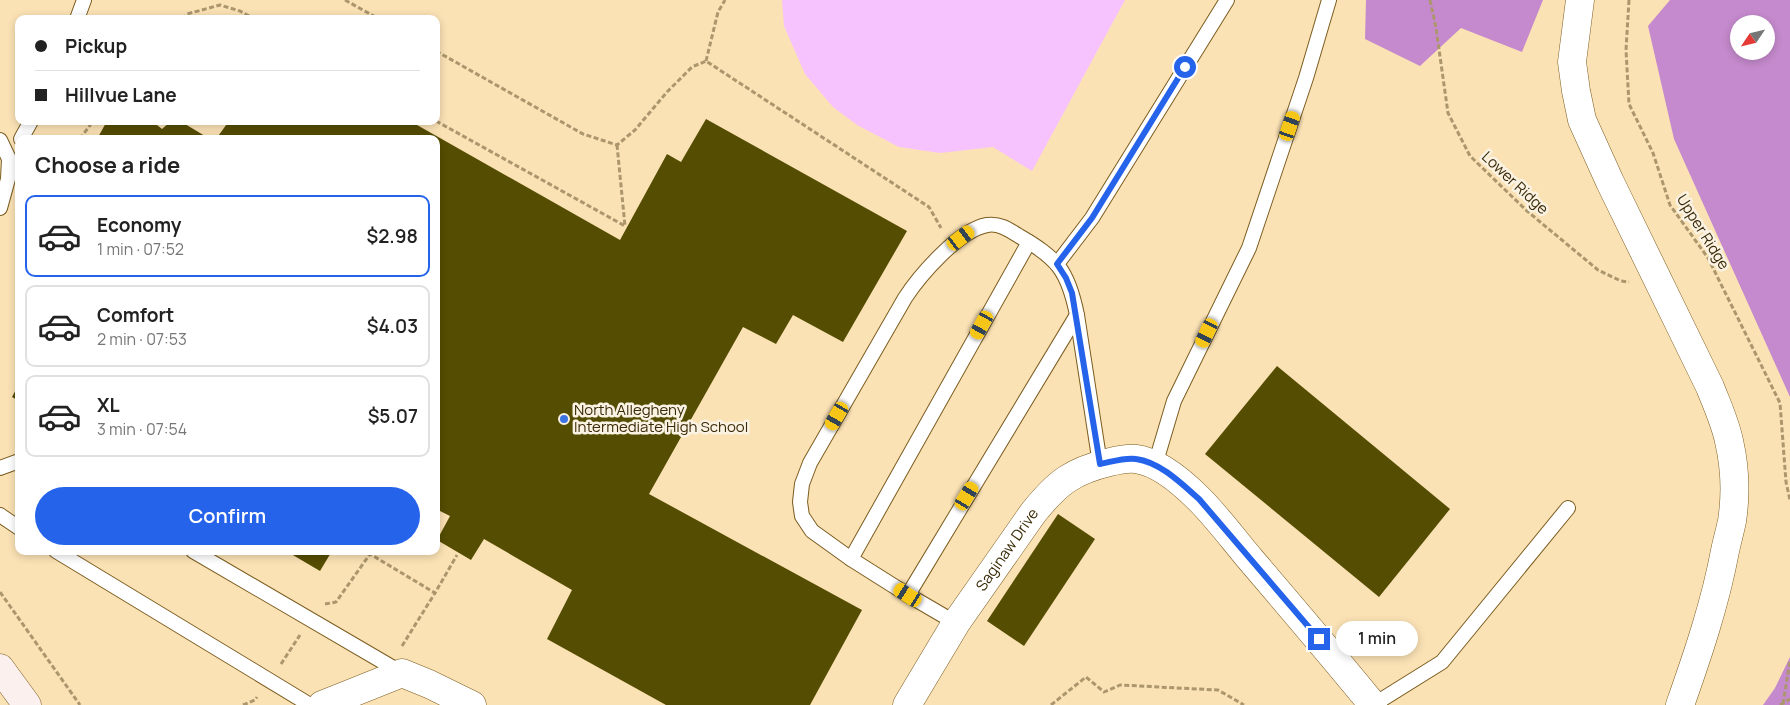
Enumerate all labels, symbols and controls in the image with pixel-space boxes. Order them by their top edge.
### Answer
north arrow [1730,15,1775,60]
map controls [1730,15,1775,60]
text: Pickup [65,33,127,59]
route start [1174,56,1196,78]
text: Hillvue Lane [65,82,177,108]
car [1278,109,1301,143]
street label: Lower Ridge [1477,146,1553,219]
text: Choose a ride [35,150,180,180]
street label: Upper Ridge [1672,190,1735,274]
text: Economy [97,212,181,238]
icon: car [37,214,82,259]
text: $2.98 [366,223,418,249]
car [944,223,977,253]
text: 1 min · 07:52 [97,238,184,260]
text: Comfort [97,302,174,328]
icon: car [37,304,82,349]
car [968,308,995,342]
text: $4.03 [367,313,418,339]
car [1193,316,1220,350]
text: 2 min · 07:53 [97,328,187,350]
text: XL [97,392,120,418]
icon: car [37,394,82,439]
place label: North Allegheny Intermediate High School [574,399,748,437]
car [823,399,850,433]
text: $5.07 [368,403,418,429]
marker: North Allegheny Intermediate High School [558,413,570,425]
text: 3 min · 07:54 [97,418,187,440]
car [952,479,981,513]
button: Confirm [35,487,420,545]
street label: Saginaw Drive [971,504,1043,595]
car [891,581,924,609]
callout: 1 min [1336,622,1419,656]
text: 1 min [1358,627,1396,649]
route end [1308,628,1330,650]

